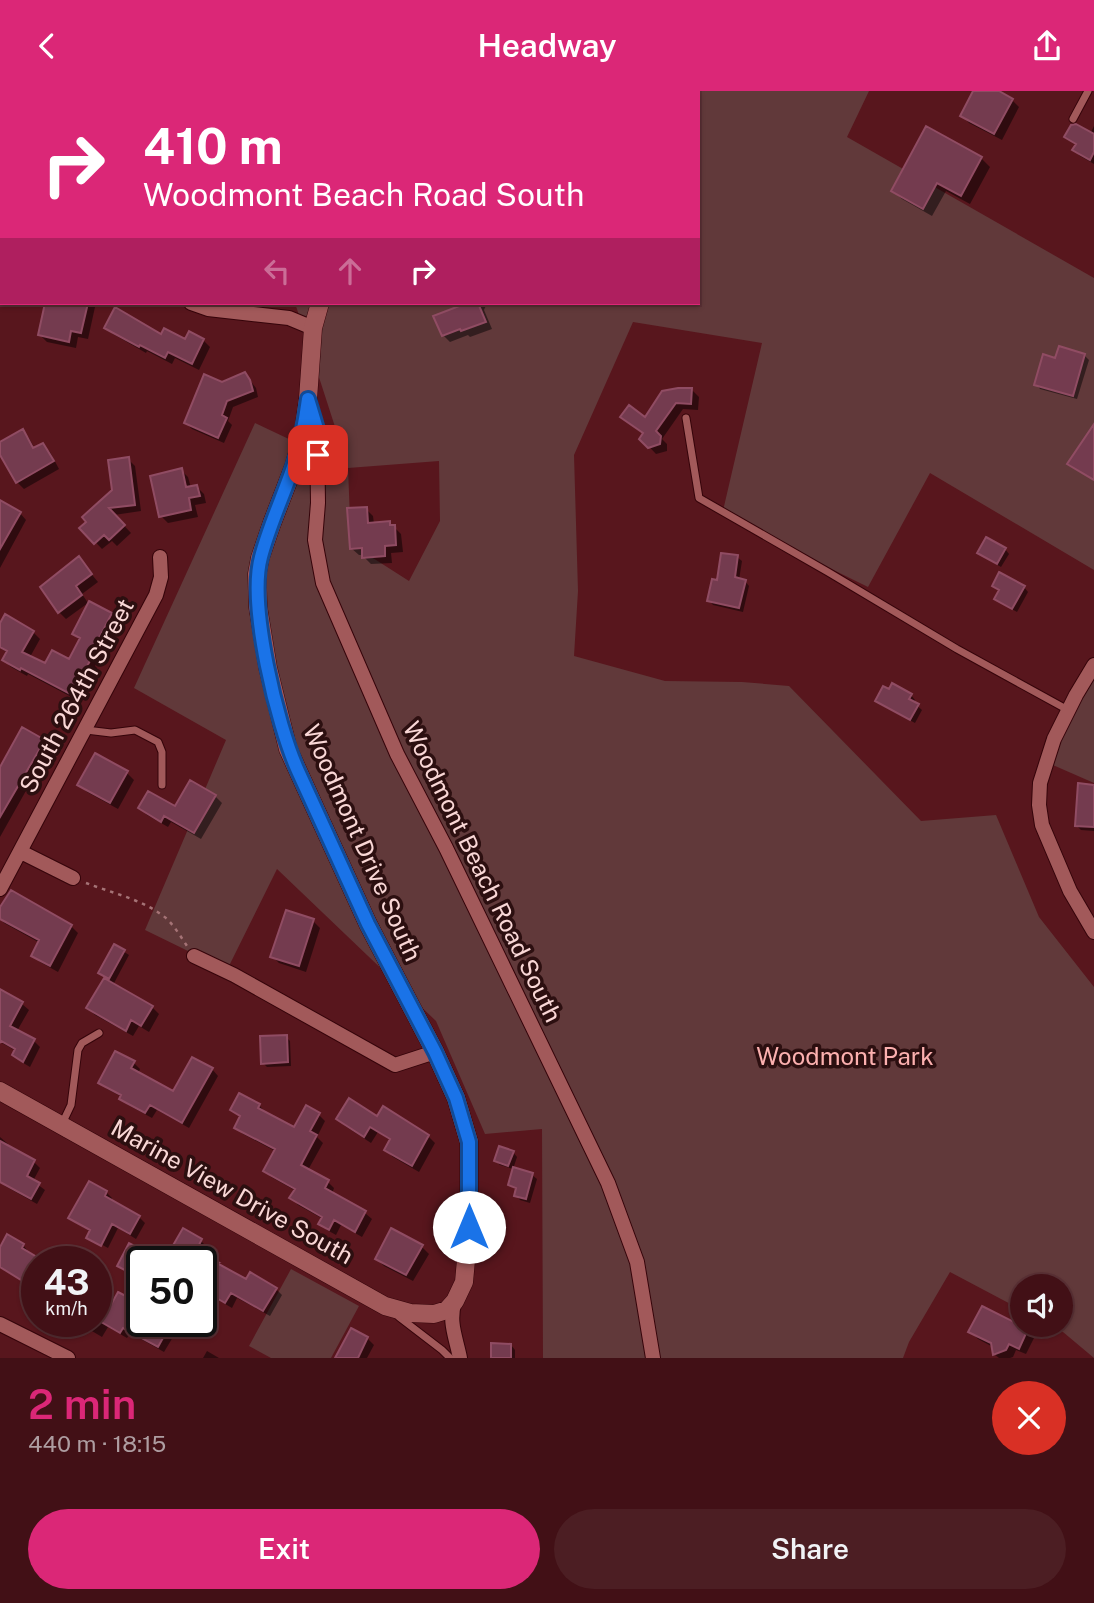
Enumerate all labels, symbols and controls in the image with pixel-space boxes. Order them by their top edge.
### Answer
icon: back [28,27,66,65]
text: Headway [477,27,617,64]
icon: share [1028,27,1066,65]
text: 410 m [143,117,283,175]
icon: right [28,119,119,210]
text: Woodmont Beach Road South [143,176,584,213]
icon: left [258,252,296,290]
icon: ahead [331,252,369,290]
icon: right [404,252,442,290]
pin [288,425,348,485]
icon: arrive [299,436,337,474]
street label: South 264th Street [13,594,139,797]
street label: Woodmont Beach Road South [398,717,568,1026]
street label: Woodmont Drive South [298,720,428,965]
park label: Woodmont Park [756,1042,934,1070]
street label: Marine View Drive South [107,1113,358,1269]
position arrow [432,1190,506,1264]
speed limit sign: 50 [126,1246,217,1337]
text: 43 [43,1262,90,1303]
map controls [1010,1274,1073,1337]
button: sound [1010,1274,1073,1337]
text: km/h [45,1298,88,1319]
text: 2 min [28,1379,136,1428]
button: close [992,1381,1066,1455]
text: 440 m · 18:15 [28,1430,166,1457]
button: Exit [28,1509,540,1589]
button: Share [554,1509,1066,1589]

